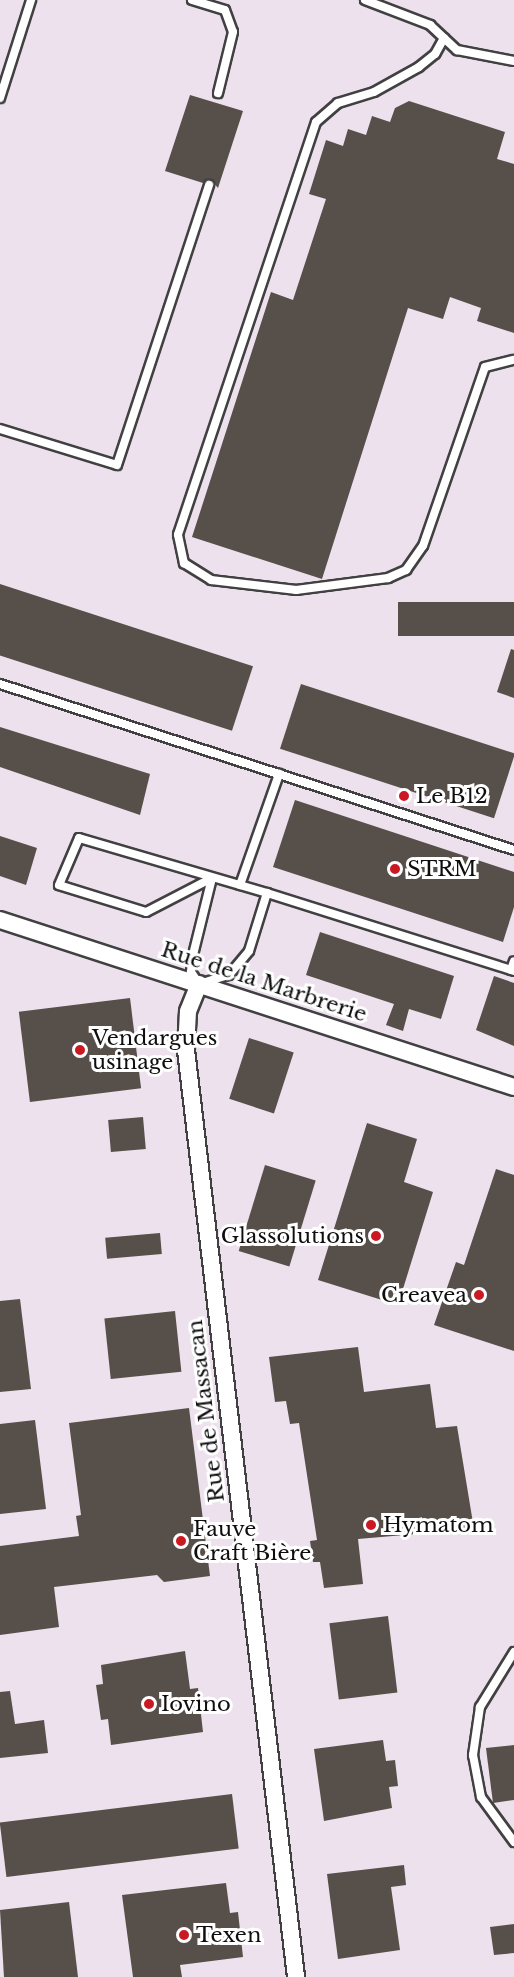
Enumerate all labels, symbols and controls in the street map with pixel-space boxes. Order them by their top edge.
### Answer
place label: Le B12 [416,783,488,809]
marker: Le B12 [397,789,411,803]
place label: STRM [407,856,477,882]
marker: STRM [388,862,402,876]
street label: Rue de la Marbrerie [158,937,370,1027]
place label: Vendargues usinage [92,1025,217,1075]
marker: Vendargues usinage [73,1043,87,1057]
place label: Glassolutions [221,1223,364,1249]
marker: Glassolutions [369,1229,383,1243]
place label: Creavea [381,1282,467,1308]
marker: Creavea [472,1288,486,1302]
street label: Rue de Massacan [182,1318,230,1504]
place label: Hymatom [383,1512,494,1538]
place label: Fauve Craft Bière [193,1516,311,1566]
marker: Hymatom [364,1518,378,1532]
marker: Fauve Craft Bière [174,1534,188,1548]
place label: Iovino [161,1691,231,1717]
marker: Iovino [142,1697,156,1711]
place label: Texen [196,1922,261,1948]
marker: Texen [177,1928,191,1942]

